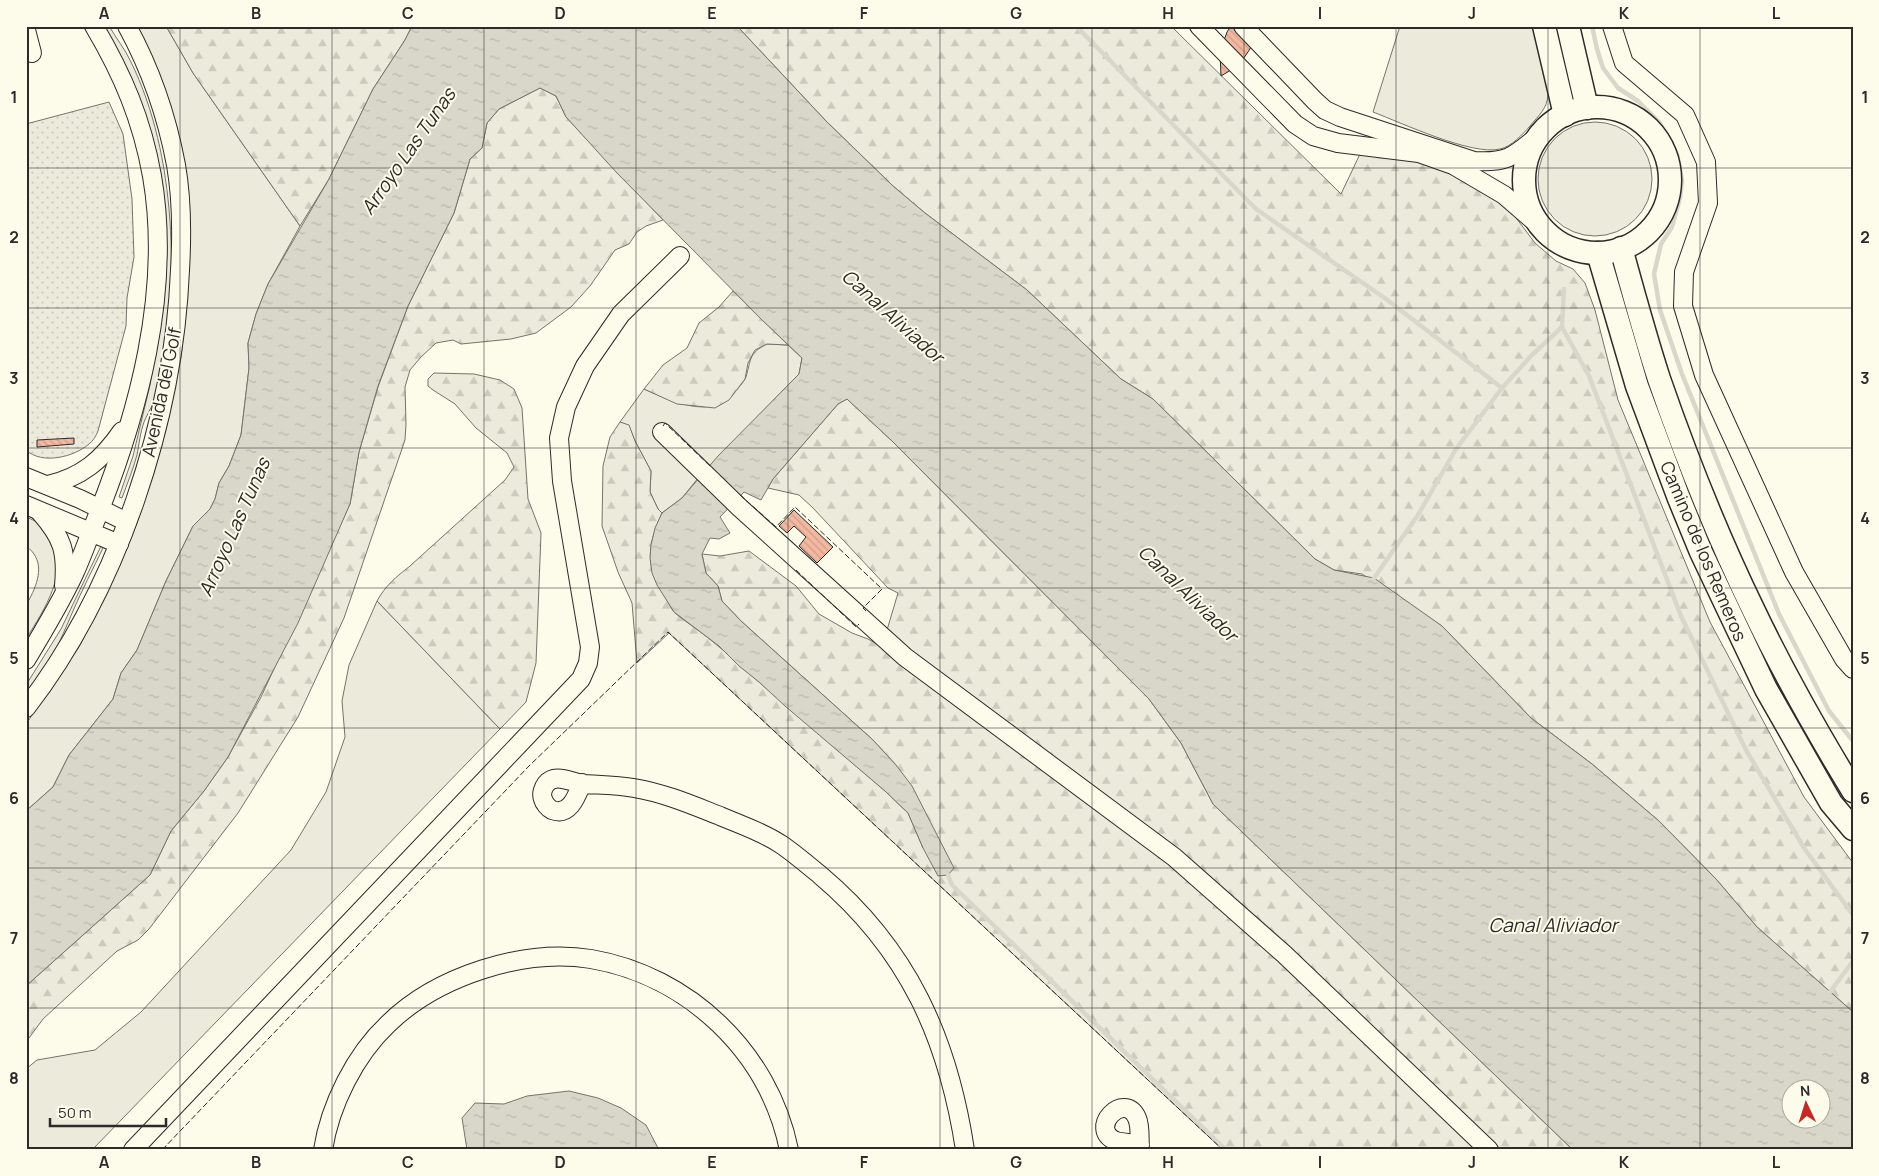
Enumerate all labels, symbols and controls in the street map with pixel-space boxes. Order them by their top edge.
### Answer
text: A [99,2,110,24]
text: B [251,2,261,24]
text: C [402,2,414,24]
text: D [554,2,566,24]
text: E [707,2,717,24]
text: F [860,2,869,24]
text: G [1010,2,1022,24]
text: H [1162,2,1174,24]
text: I [1318,2,1322,24]
text: J [1468,2,1476,24]
text: K [1619,2,1630,24]
text: L [1772,2,1781,24]
water label: Arroyo Las Tunas [355,81,462,219]
text: 1 [10,86,18,108]
text: 1 [1861,86,1869,108]
text: 2 [9,226,19,248]
text: 2 [1860,226,1870,248]
water label: Canal Aliviador [836,263,951,370]
street label: Avenida del Golf [136,324,187,459]
text: 3 [9,367,19,389]
text: 3 [1860,367,1870,389]
water label: Arroyo Las Tunas [192,452,277,600]
street label: Camino de los Remeros [1655,457,1753,645]
text: 4 [9,507,19,529]
text: 4 [1860,507,1870,529]
water label: Canal Aliviador [1133,539,1245,649]
text: 5 [9,647,19,669]
text: 5 [1860,647,1870,669]
text: 6 [9,787,19,809]
text: 6 [1860,787,1870,809]
water label: Canal Aliviador [1488,912,1620,938]
text: 7 [10,927,18,949]
text: 7 [1861,927,1869,949]
text: 8 [9,1067,19,1089]
text: 8 [1860,1067,1870,1089]
north arrow [1782,1078,1832,1128]
text: N [1799,1081,1811,1100]
scale bar [50,1096,166,1128]
text: 50 m [58,1102,92,1123]
text: A [99,1151,110,1173]
text: B [251,1151,261,1173]
text: C [402,1151,414,1173]
text: D [554,1151,566,1173]
text: E [707,1151,717,1173]
text: F [860,1151,869,1173]
text: G [1010,1151,1022,1173]
text: H [1162,1151,1174,1173]
text: I [1318,1151,1322,1173]
text: J [1468,1151,1476,1173]
text: K [1619,1151,1630,1173]
text: L [1772,1151,1781,1173]

